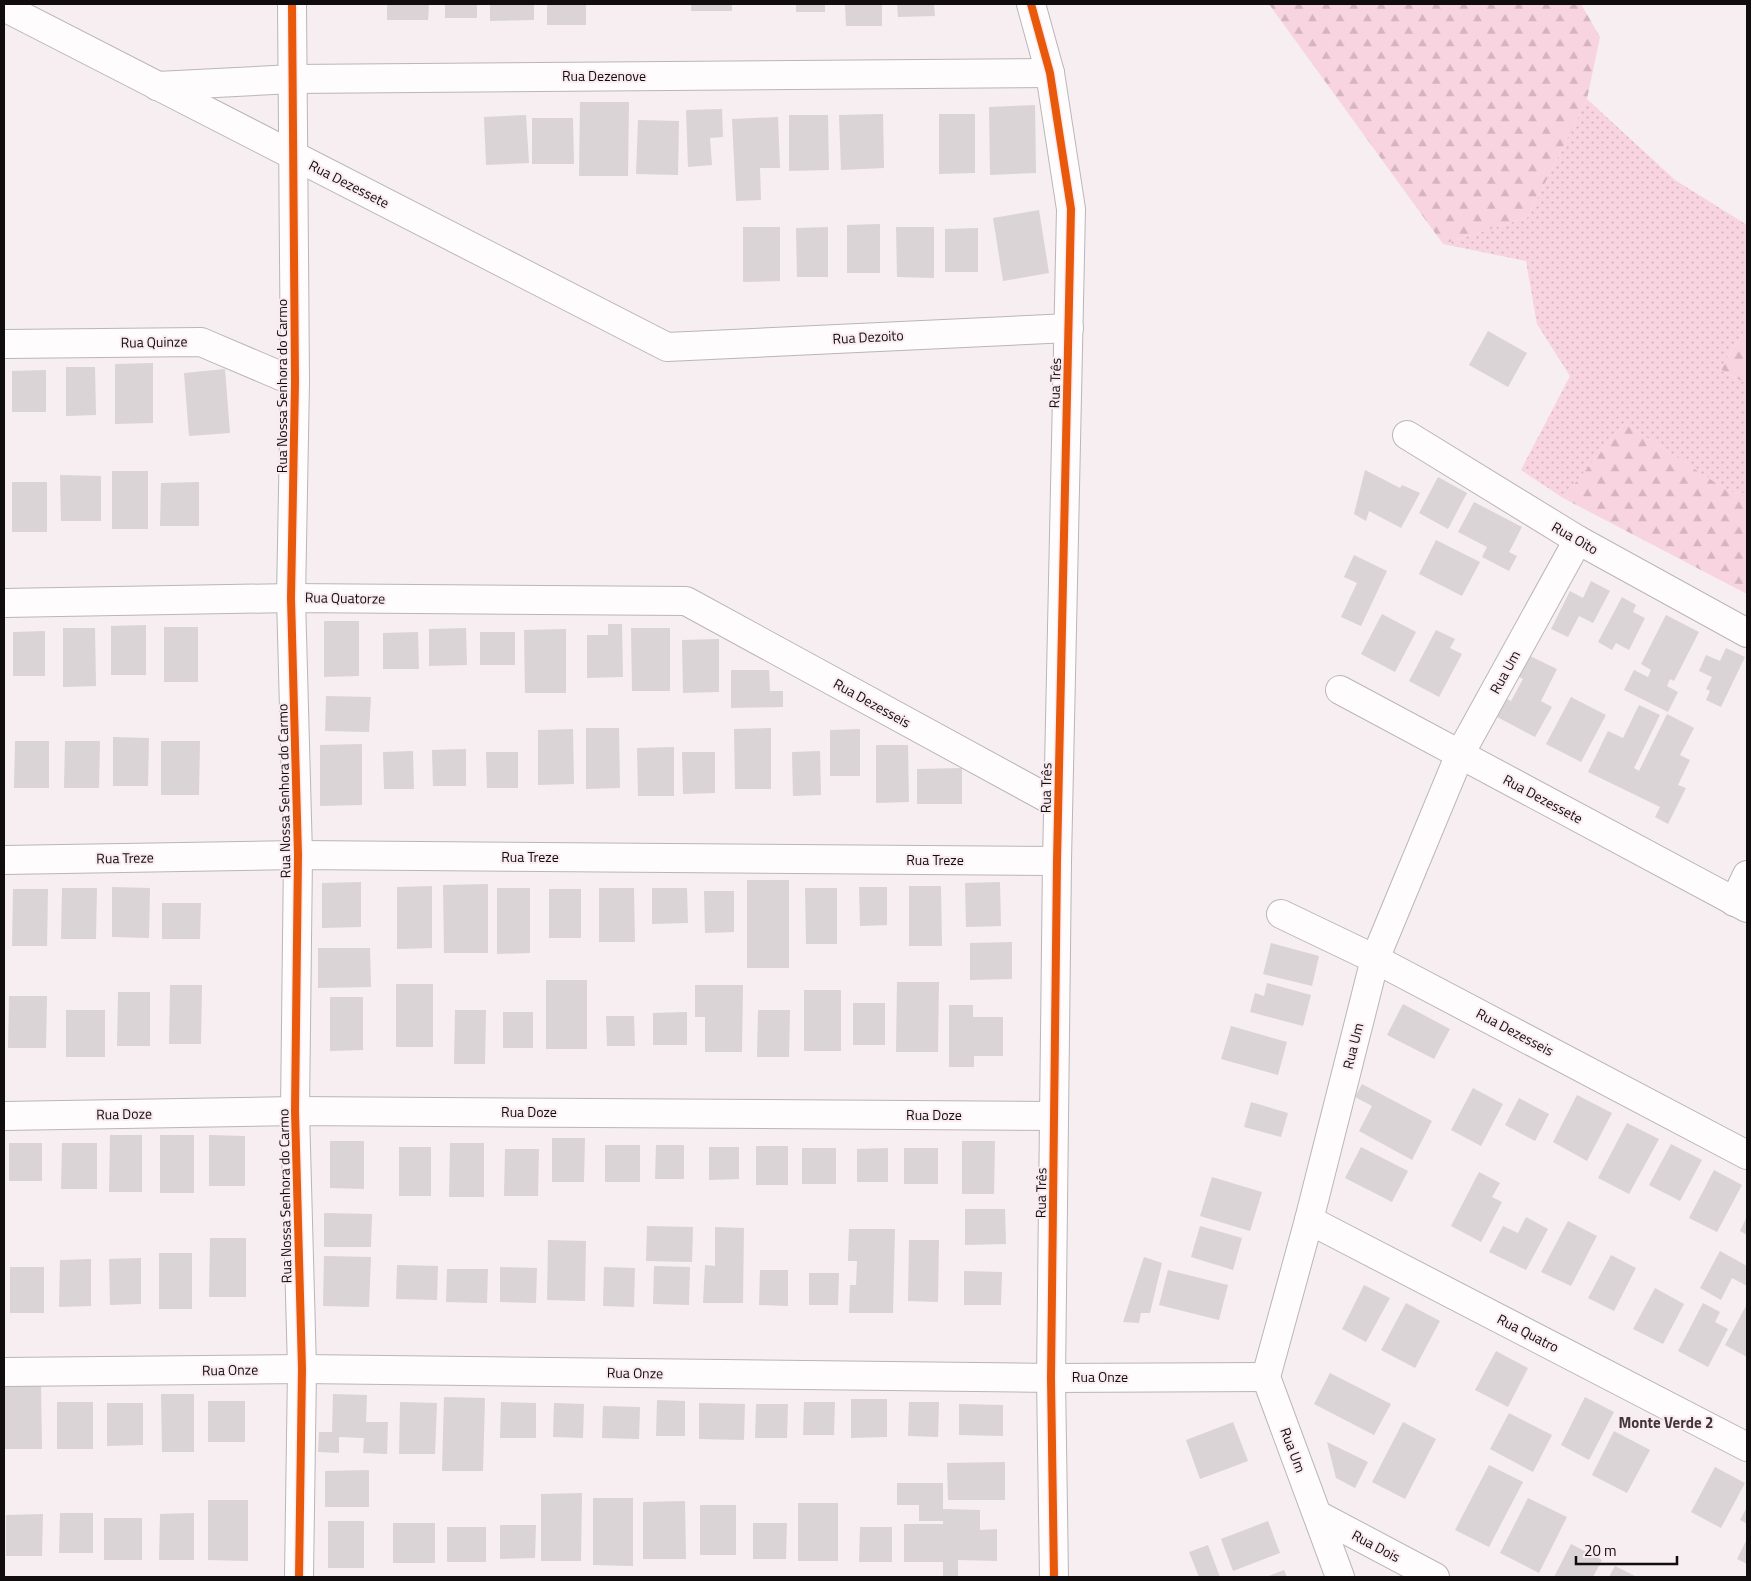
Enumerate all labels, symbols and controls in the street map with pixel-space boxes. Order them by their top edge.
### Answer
street label: Rua Dezenove [562,65,646,86]
street label: Rua Dezessete [305,154,393,213]
street label: Rua Nossa Senhora do Carmo [271,299,292,473]
street label: Rua Dezoito [832,324,904,349]
street label: Rua Quinze [120,330,188,353]
street label: Rua Três [1043,357,1066,409]
street label: Rua Oito [1548,516,1602,559]
street label: Rua Quatorze [305,586,385,609]
street label: Rua Um [1484,646,1525,697]
street label: Rua Dezesseis [830,673,915,732]
street label: Rua Nossa Senhora do Carmo [271,704,296,878]
street label: Rua Três [1035,763,1056,813]
street label: Rua Dezessete [1500,769,1587,828]
street label: Rua Treze [501,846,559,867]
street label: Rua Treze [96,847,154,868]
street label: Rua Treze [906,849,964,870]
street label: Rua Dezesseis [1473,1002,1558,1061]
street label: Rua Um [1337,1021,1368,1071]
street label: Rua Doze [501,1101,557,1122]
street label: Rua Doze [96,1103,152,1124]
street label: Rua Doze [906,1104,962,1125]
street label: Rua Nossa Senhora do Carmo [272,1109,297,1283]
street label: Rua Três [1030,1168,1051,1218]
street label: Rua Quatro [1494,1308,1563,1357]
street label: Rua Onze [202,1359,258,1380]
street label: Rua Onze [607,1362,663,1383]
street label: Rua Onze [1072,1366,1128,1387]
district label: Monte Verde 2 [1619,1411,1713,1434]
street label: Rua Um [1275,1424,1312,1475]
street label: Rua Dois [1348,1524,1404,1567]
scale bar [1576,1534,1677,1566]
text: 20 m [1584,1539,1617,1562]

